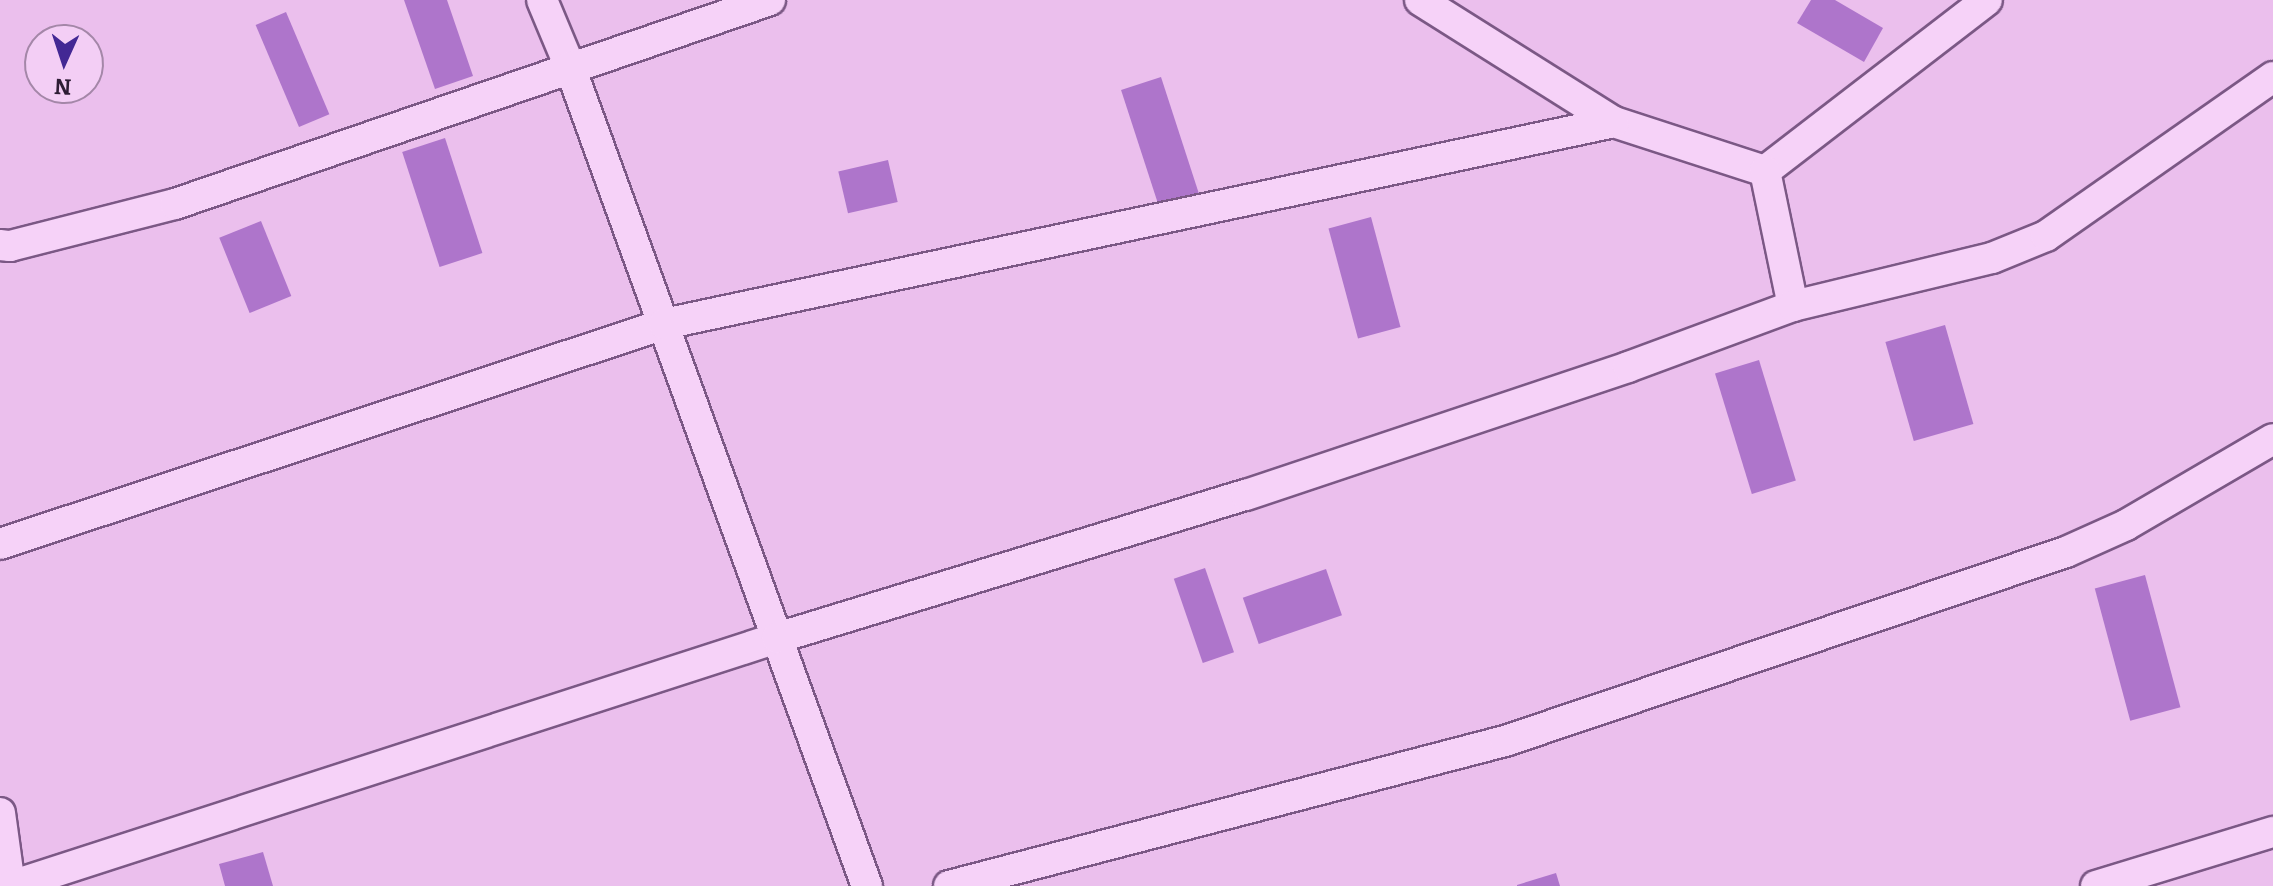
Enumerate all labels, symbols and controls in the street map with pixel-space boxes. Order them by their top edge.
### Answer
north arrow [24,24,104,104]
text: N [54,73,72,100]

